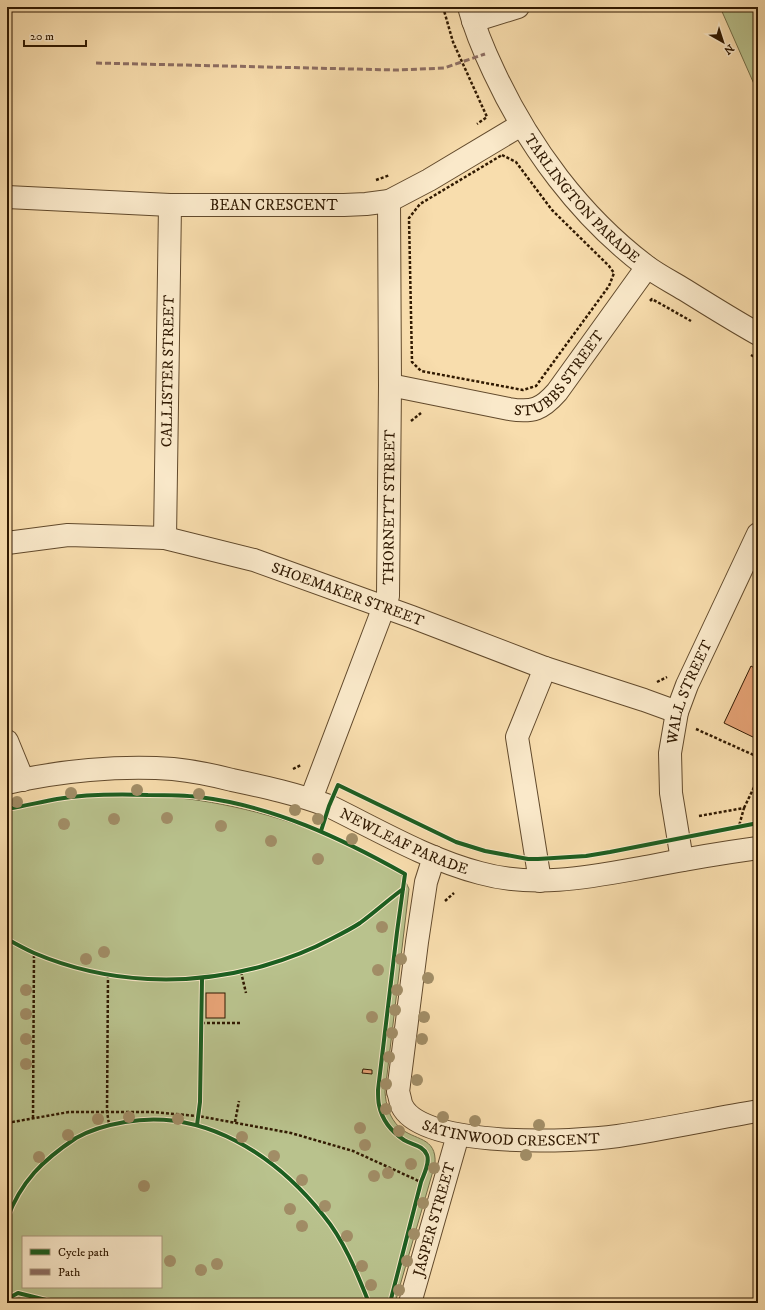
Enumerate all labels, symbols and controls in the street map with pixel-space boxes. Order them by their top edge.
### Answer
scale bar [24,22,86,48]
north arrow [703,22,743,62]
text: 20 m [30,29,54,44]
text: N [721,41,737,57]
street label: TARLINGTON PARADE [520,130,644,268]
street label: BEAN CRESCENT [210,196,338,215]
street label: CALLISTER STREET [157,294,179,447]
street label: STUBBS STREET [513,326,609,421]
street label: THORNETT STREET [379,429,400,585]
street label: SHOEMAKER STREET [269,558,427,631]
street label: WALL STREET [663,637,717,746]
street label: NEWLEAF PARADE [337,804,471,879]
street label: SATINWOOD CRESCENT [419,1116,601,1151]
street label: JASPER STREET [409,1160,460,1281]
legend [22,1236,162,1288]
text: Cycle path [58,1245,110,1260]
text: Path [58,1265,81,1280]

